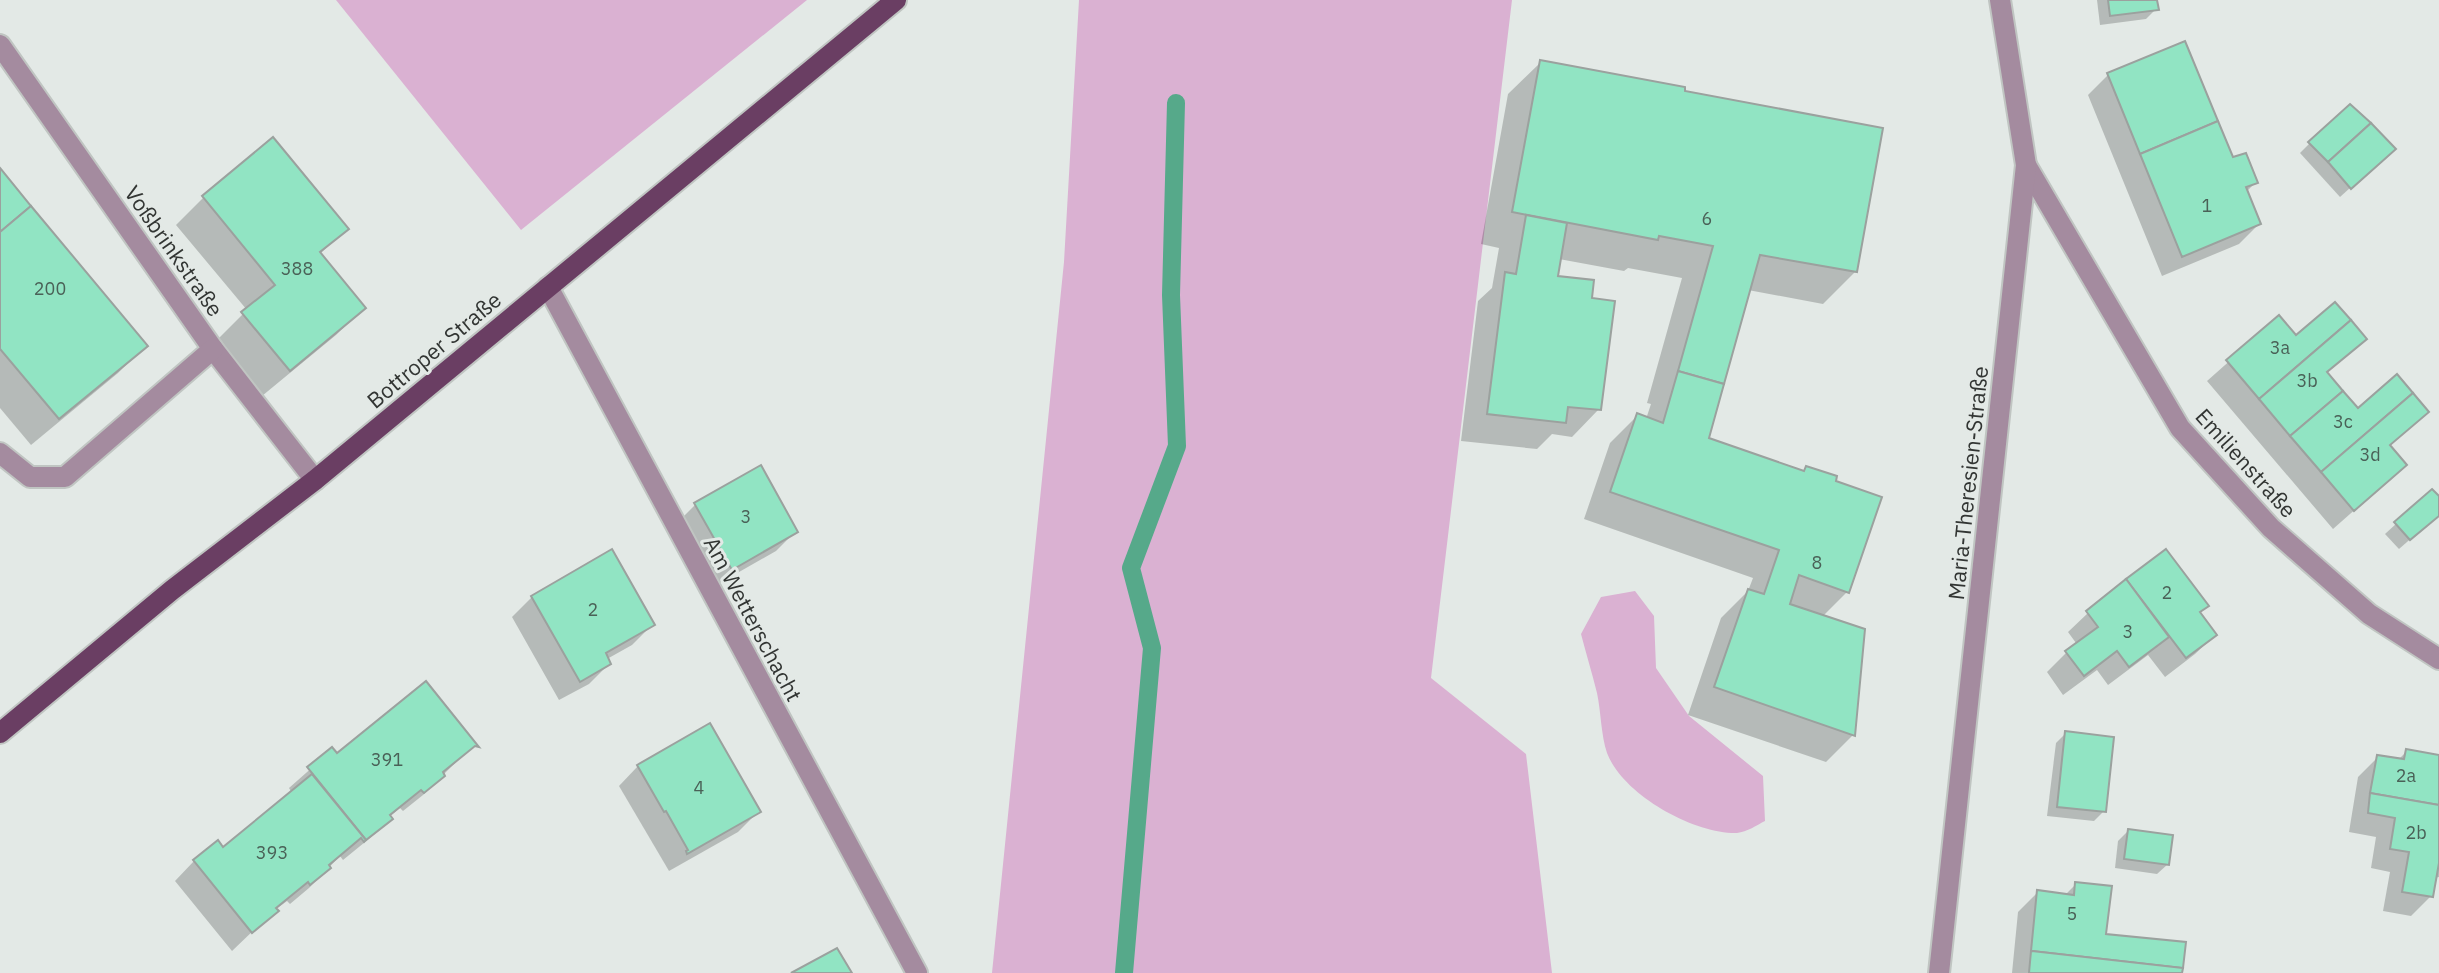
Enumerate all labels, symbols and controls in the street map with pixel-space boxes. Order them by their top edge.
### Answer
street label: Voßbrinkstraße [119,180,230,322]
house number: 1 [2202,194,2212,217]
house number: 6 [1702,207,1712,230]
house number: 388 [281,257,313,280]
house number: 200 [34,277,66,300]
street label: Bottroper Straße [361,285,507,414]
house number: 3a [2270,336,2291,359]
street label: Maria-Theresien-Straße [1941,364,1994,601]
house number: 3b [2296,369,2318,392]
street label: Emilienstraße [2190,402,2303,524]
house number: 3c [2333,410,2353,433]
house number: 3d [2359,443,2381,466]
house number: 3 [741,505,751,528]
street label: Am Wetterschacht [698,531,809,706]
house number: 8 [1812,551,1822,574]
house number: 2 [2162,581,2172,604]
house number: 2 [588,598,598,621]
house number: 3 [2123,620,2133,643]
house number: 391 [371,748,403,771]
house number: 2a [2396,764,2417,787]
house number: 4 [694,776,705,799]
house number: 2b [2405,821,2427,844]
house number: 393 [256,841,288,864]
house number: 5 [2067,902,2077,925]

